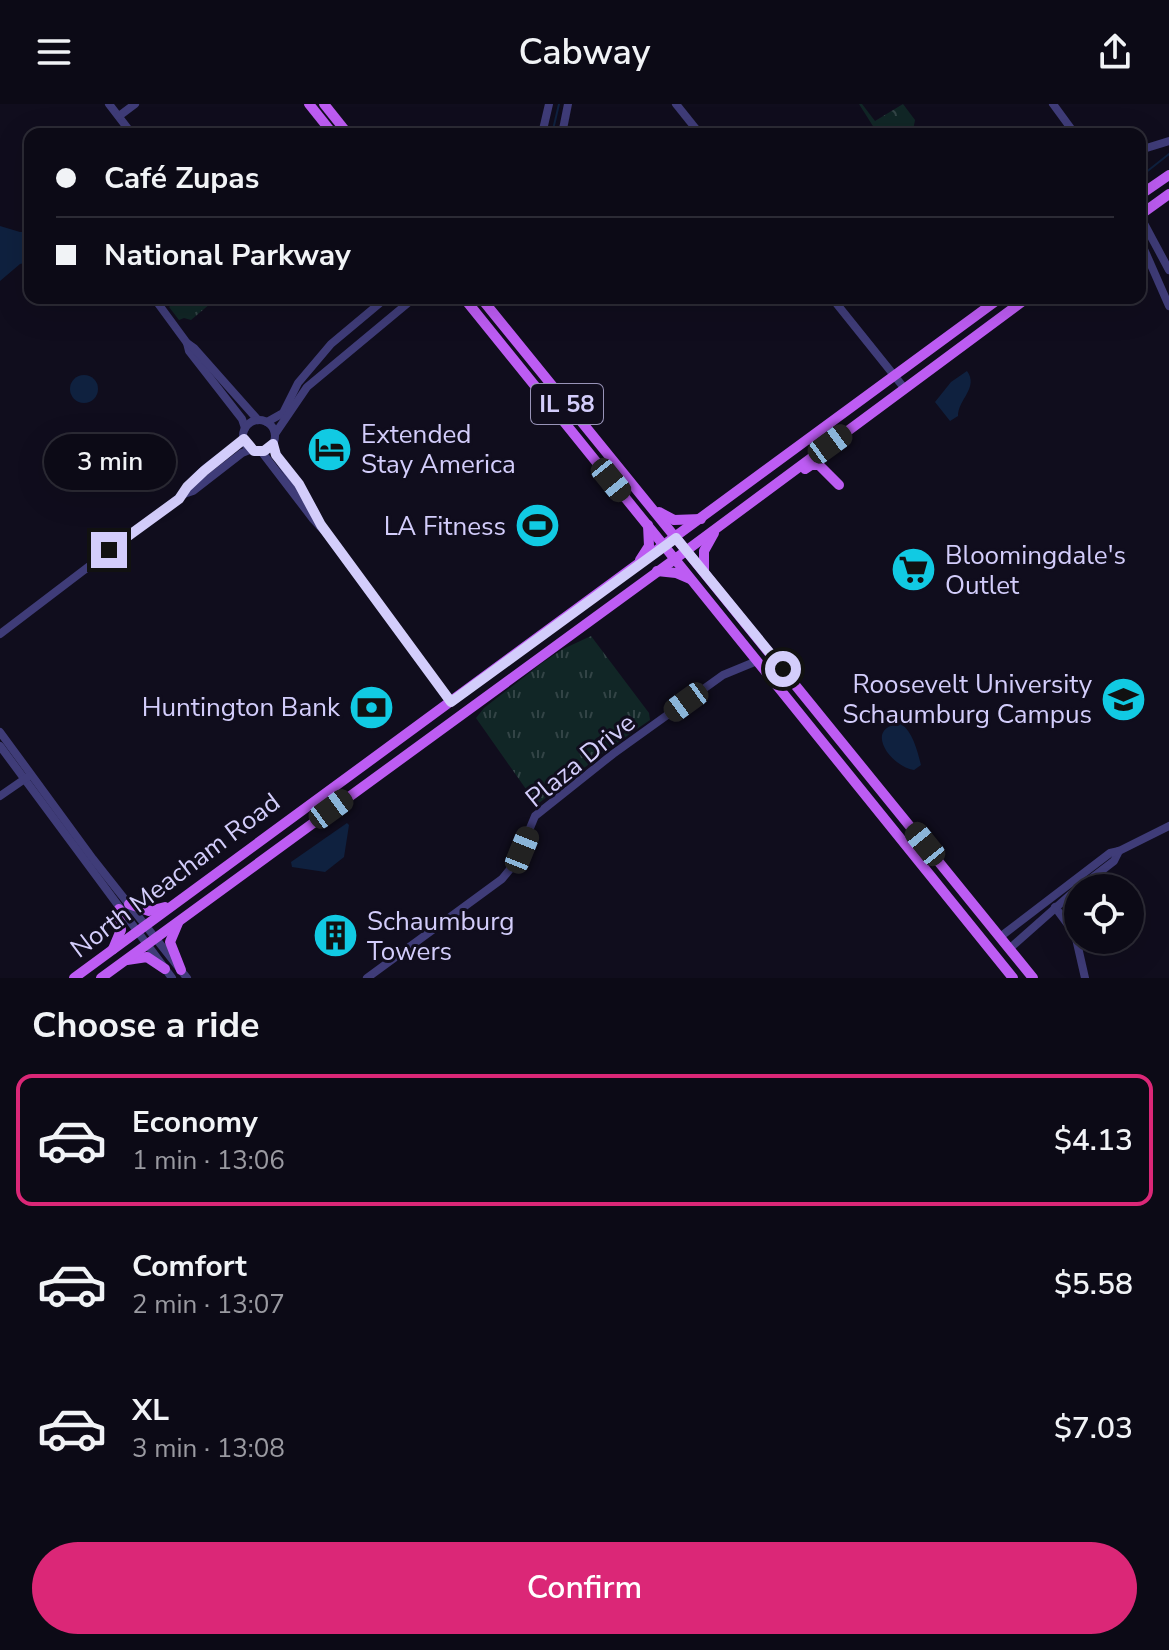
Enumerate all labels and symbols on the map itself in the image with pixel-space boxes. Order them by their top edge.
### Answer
road number: IL 58 [531,384,603,424]
place label: Extended Stay America [361,417,516,482]
car [804,420,856,468]
hotel icon: Extended Stay America [306,425,354,473]
callout: 3 min [43,434,175,490]
car [587,454,635,506]
sports icon: LA Fitness [513,502,561,550]
place label: LA Fitness [384,509,506,544]
route end [91,532,127,568]
place label: Bloomingdale's Outlet [945,538,1126,603]
supermarket icon: Bloomingdale's Outlet [890,546,938,594]
route start [765,651,801,687]
place label: Roosevelt University Schaumburg Campus [842,667,1093,732]
school or university icon: Roosevelt University Schaumburg Campus [1099,675,1147,723]
car [660,678,712,726]
bank icon: Huntington Bank [347,683,395,731]
place label: Huntington Bank [142,690,341,725]
street label: Plaza Drive [518,705,643,816]
street label: North Meacham Road [63,785,287,966]
car [305,785,357,833]
car [901,818,949,870]
car [502,823,542,877]
place label: Schaumburg Towers [367,904,515,969]
building icon: Schaumburg Towers [312,912,360,960]

